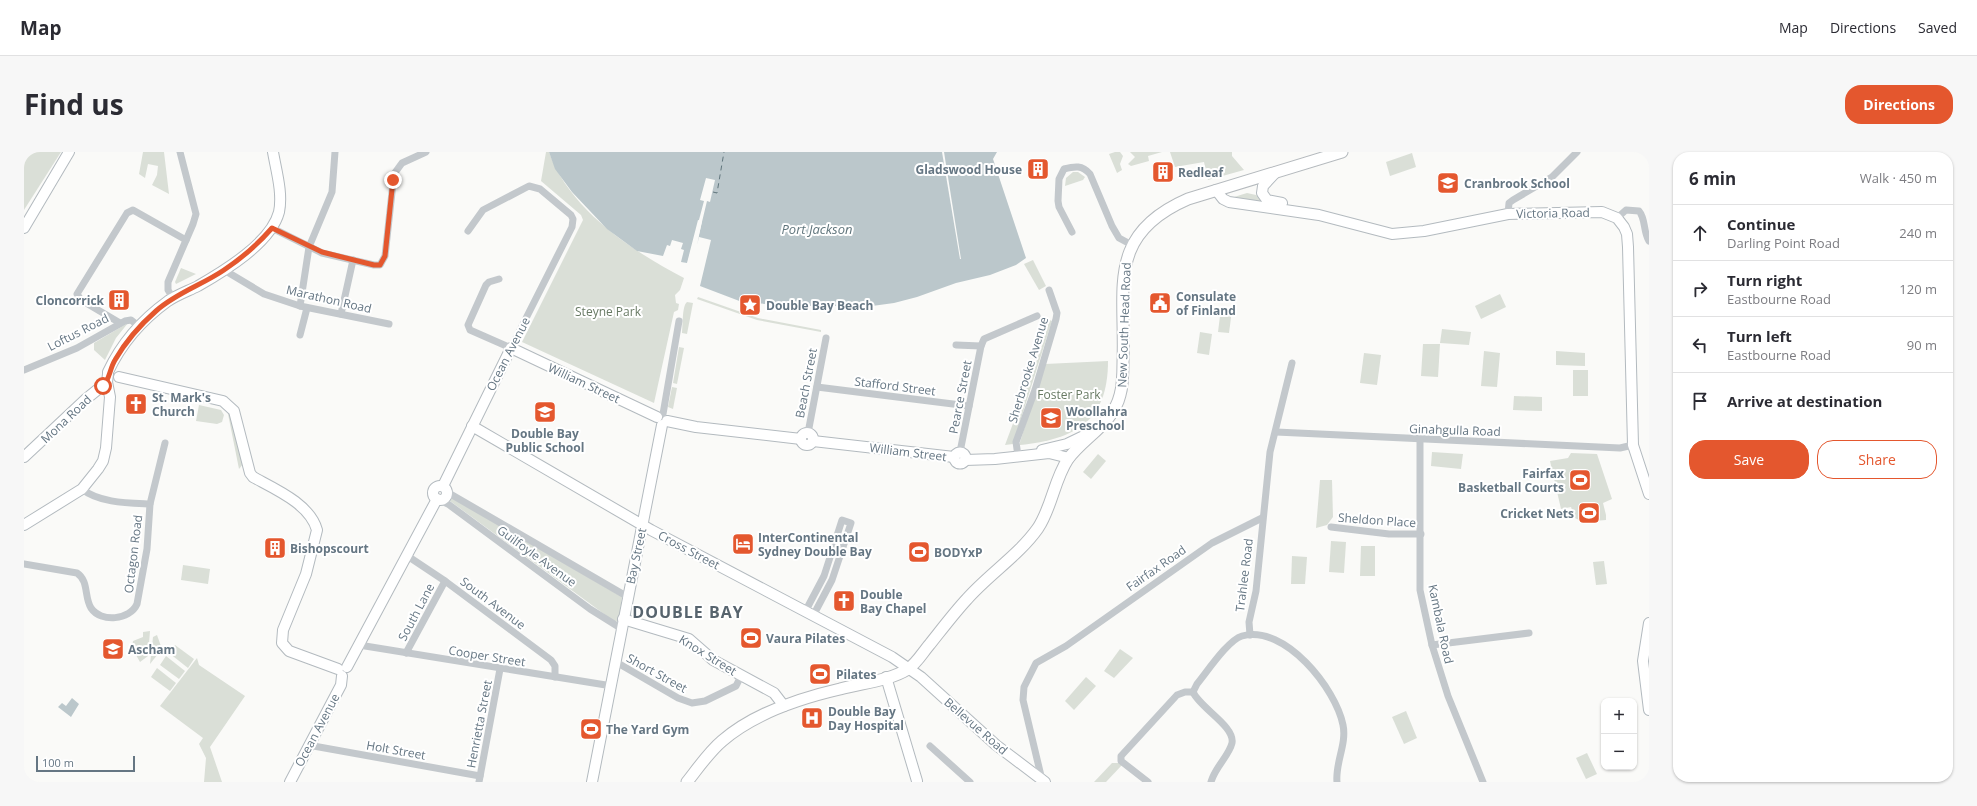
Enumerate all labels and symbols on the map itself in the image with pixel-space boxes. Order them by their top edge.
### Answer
building icon: Gladswood House [1025,156,1051,182]
building icon: Redleaf [1150,159,1176,185]
place label: Gladswood House [915,161,1022,178]
place label: Redleaf [1178,164,1225,181]
school or university icon: Cranbrook School [1435,170,1461,196]
route end [384,171,402,189]
place label: Cranbrook School [1464,175,1570,192]
street label: Victoria Road [1516,204,1590,222]
water label: Port Jackson [782,220,852,238]
street label: New South Head Road [1113,262,1135,388]
street label: Marathon Road [285,281,373,317]
building icon: Cloncorrick [106,287,132,313]
place label: Consulate of Finland [1176,288,1236,319]
public building icon: Consulate of Finland [1147,290,1173,316]
place label: Cloncorrick [36,292,105,309]
place icon: Double Bay Beach [737,292,763,318]
place label: Double Bay Beach [766,297,873,314]
park label: Steyne Park [575,303,642,320]
street label: Loftus Road [44,309,112,355]
street label: Ocean Avenue [482,314,534,394]
street label: Sherbrooke Avenue [1004,315,1052,425]
street label: Beach Street [791,347,821,419]
street label: William Street [545,359,623,407]
street label: Pearce Street [945,359,975,435]
street label: Stafford Street [853,373,937,399]
route start [94,377,112,395]
park label: Foster Park [1037,386,1101,403]
place label: St. Mark's Church [152,389,211,420]
street label: Mona Road [37,391,95,447]
church icon: St. Mark's Church [123,391,149,417]
school or university icon: Double Bay Public School [532,399,558,425]
place label: Woollahra Preschool [1066,403,1128,434]
school or university icon: Woollahra Preschool [1038,405,1064,431]
street label: Ginahgulla Road [1409,420,1501,440]
place label: Double Bay Public School [506,425,584,456]
street label: William Street [868,439,948,465]
place label: Fairfax Basketball Courts [1458,465,1564,496]
sports icon: Fairfax Basketball Courts [1567,467,1593,493]
sports icon: Cricket Nets [1576,500,1602,526]
place label: Cricket Nets [1500,505,1574,522]
street label: Sheldon Place [1337,509,1417,531]
street label: Octagon Road [120,514,146,594]
street label: Guilfoyle Avenue [494,521,580,591]
street label: Bay Street [622,526,650,586]
street label: Cross Street [655,527,723,573]
place label: InterContinental Sydney Double Bay [758,529,872,560]
hotel icon: InterContinental Sydney Double Bay [730,531,756,557]
building icon: Bishopscourt [262,535,288,561]
street label: Trahlee Road [1231,537,1257,613]
sports icon: BODYxP [906,539,932,565]
place label: Bishopscourt [290,540,369,557]
street label: Fairfax Road [1123,541,1189,595]
place label: BODYxP [934,544,982,561]
street label: South Avenue [457,573,529,633]
street label: South Lane [394,580,438,644]
street label: Kambala Road [1424,583,1458,665]
place label: Double Bay Chapel [860,586,926,617]
church icon: Double Bay Chapel [831,588,857,614]
district label: DOUBLE BAY [632,601,744,623]
sports icon: Vaura Pilates [738,625,764,651]
place label: Vaura Pilates [766,630,845,647]
street label: Knox Street [676,631,740,679]
school or university icon: Ascham [100,636,126,662]
place label: Ascham [128,641,175,658]
street label: Cooper Street [447,642,527,670]
street label: Short Street [624,649,690,697]
sports icon: Pilates [807,661,833,687]
place label: Pilates [836,666,876,683]
street label: Henrietta Street [462,678,496,770]
street label: Ocean Avenue [291,690,344,770]
street label: Bellevue Road [941,694,1011,758]
place label: Double Bay Day Hospital [828,703,904,734]
hospital icon: Double Bay Day Hospital [799,705,825,731]
sports icon: The Yard Gym [578,716,604,742]
place label: The Yard Gym [606,721,689,738]
street label: Holt Street [365,736,427,764]
scale bar [36,754,135,773]

